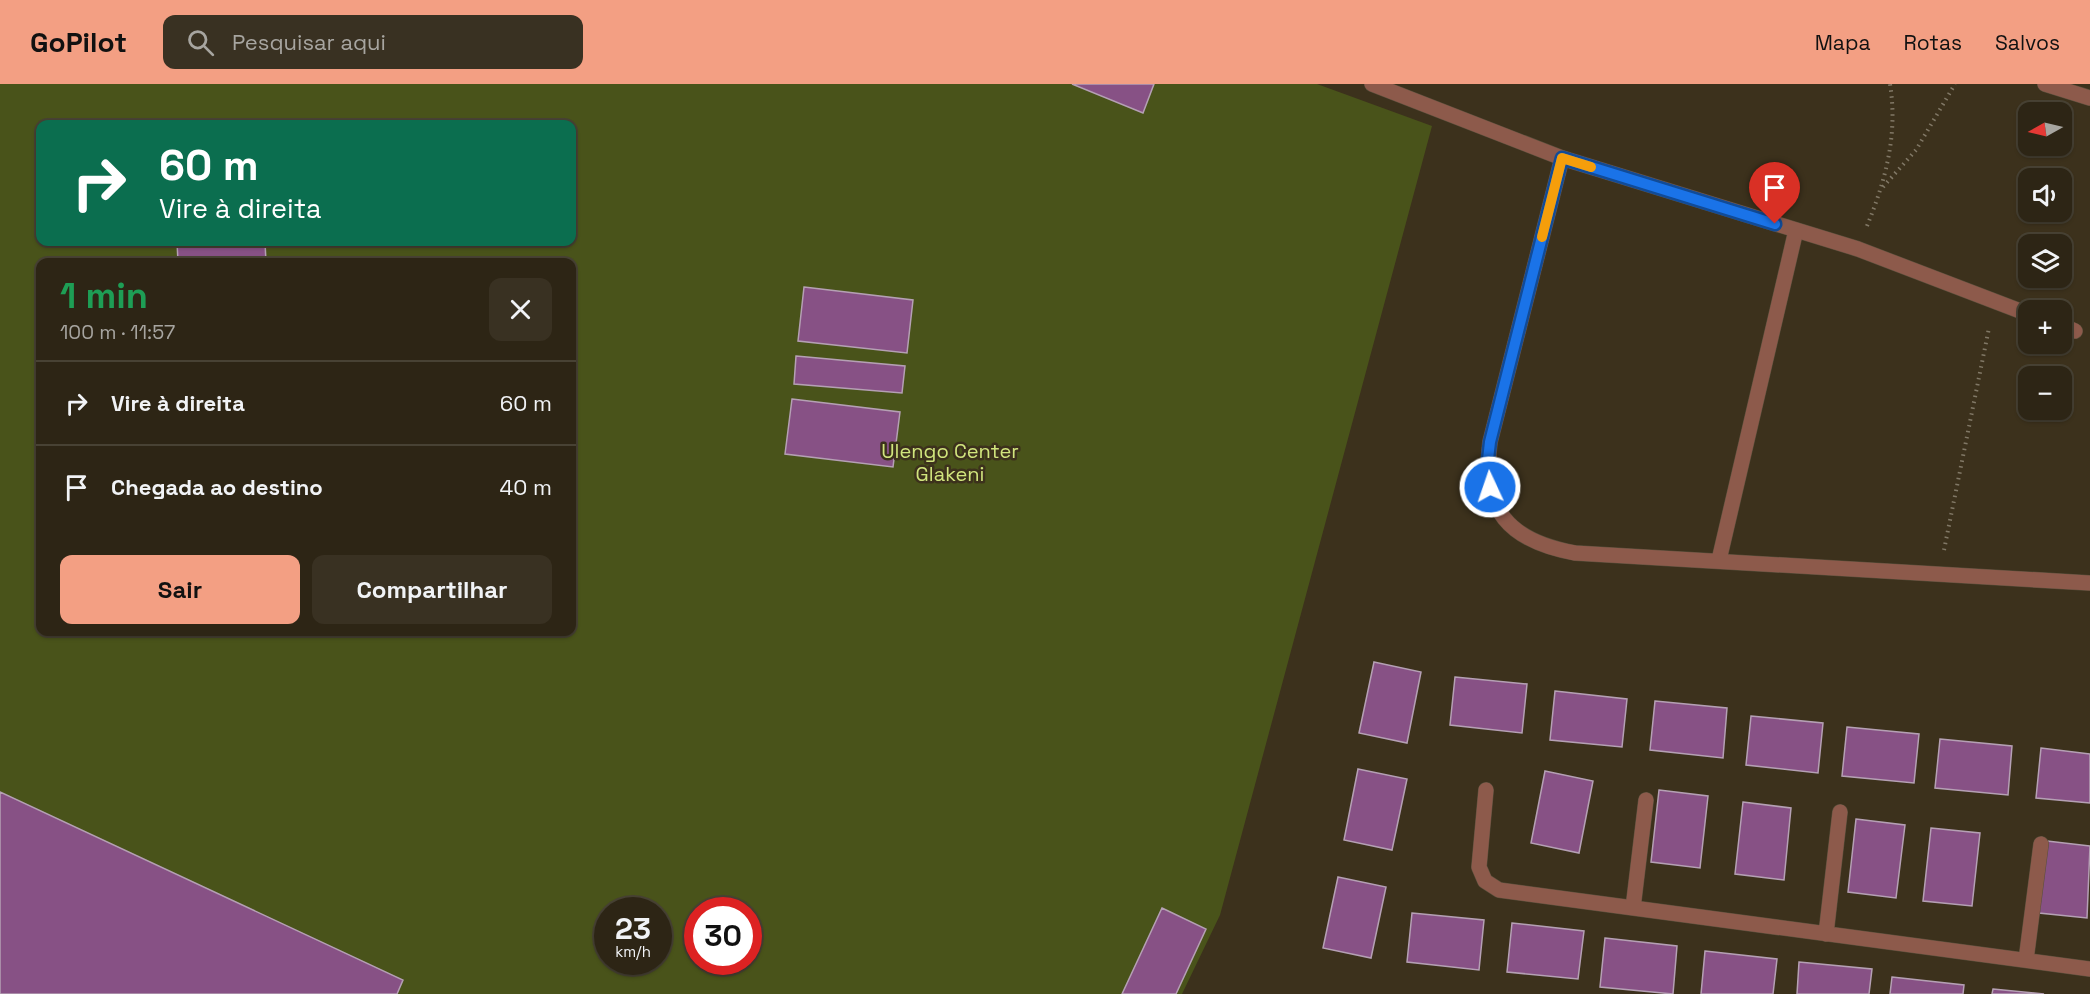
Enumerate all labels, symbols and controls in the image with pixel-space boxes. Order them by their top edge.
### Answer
search box [163,15,583,69]
text: GoPilot [30,24,127,60]
icon: search [184,26,217,59]
text: Pesquisar aqui [232,28,386,56]
text: Mapa [1815,29,1870,56]
text: Rotas [1903,29,1962,56]
text: Salvos [1995,29,2060,56]
north arrow [2018,102,2072,156]
map controls [2018,102,2072,420]
text: 60 m [159,139,259,192]
icon: right [60,144,138,222]
pin [1749,162,1800,224]
button: sound [2018,168,2072,222]
icon: arrive [1758,171,1791,204]
text: Vire à direita [159,191,322,226]
button: layers [2018,234,2072,288]
text: 1 min [60,273,148,319]
button: close [489,278,552,341]
button: + [2018,300,2072,354]
text: 100 m · 11:57 [60,319,175,345]
button: − [2018,366,2072,420]
icon: right [60,387,93,420]
text: Vire à direita [111,389,245,417]
text: 60 m [500,389,552,417]
park label: Ulengo Center Glakeni [881,438,1019,487]
position arrow [1458,455,1522,519]
icon: arrive [60,471,93,504]
text: Chegada ao destino [111,473,323,501]
text: 40 m [500,473,552,501]
button: Sair [60,555,300,624]
button: Compartilhar [312,555,552,624]
speed limit sign: 30 [684,897,762,975]
text: 23 [615,909,651,948]
text: km/h [615,942,651,961]

